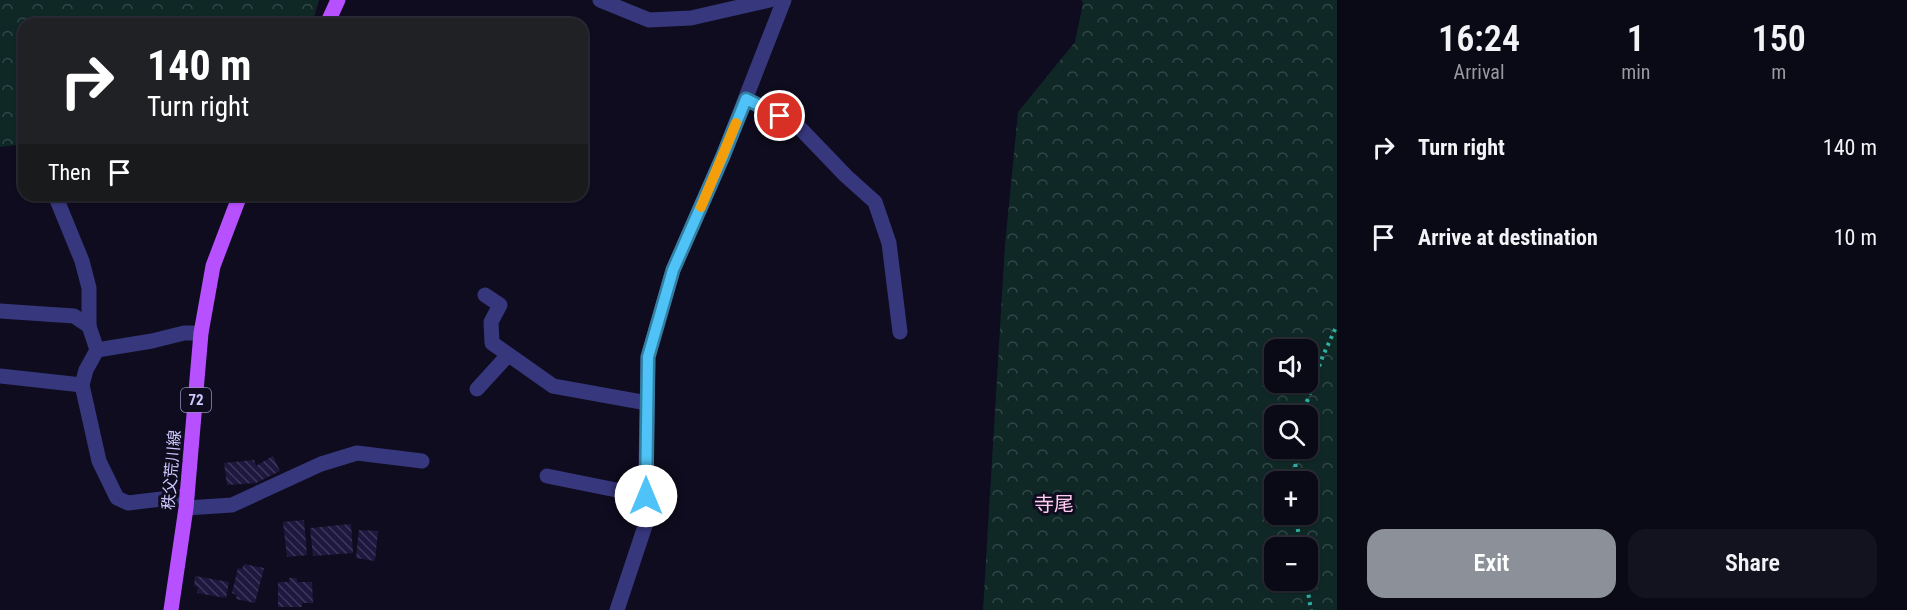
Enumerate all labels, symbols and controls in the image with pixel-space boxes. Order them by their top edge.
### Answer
text: 16:24 [1438,18,1520,60]
text: 1 [1627,18,1645,60]
text: 150 [1752,18,1806,60]
text: 140 m [147,41,252,90]
icon: right [48,42,126,120]
text: Arrival [1454,60,1505,84]
text: min [1621,60,1650,84]
text: m [1771,60,1786,84]
pin [754,90,805,141]
text: Turn right [147,91,249,123]
icon: arrive [763,99,796,132]
icon: right [1367,131,1400,164]
text: Turn right [1418,135,1505,160]
text: 140 m [1823,135,1877,160]
icon: arrive [103,156,136,189]
text: Then [48,160,91,185]
icon: arrive [1367,221,1400,254]
text: Arrive at destination [1418,225,1598,250]
text: 10 m [1834,225,1877,250]
map controls [1264,339,1318,591]
button: sound [1264,339,1318,393]
road number: 72 [181,388,211,412]
button: search [1264,405,1318,459]
street label: 秩父荒川線 [159,429,184,511]
position arrow [614,464,678,528]
button: + [1264,471,1318,525]
district label: 寺尾 [1034,492,1074,516]
button: Exit [1367,529,1616,598]
button: Share [1628,529,1877,598]
button: − [1264,537,1318,591]

